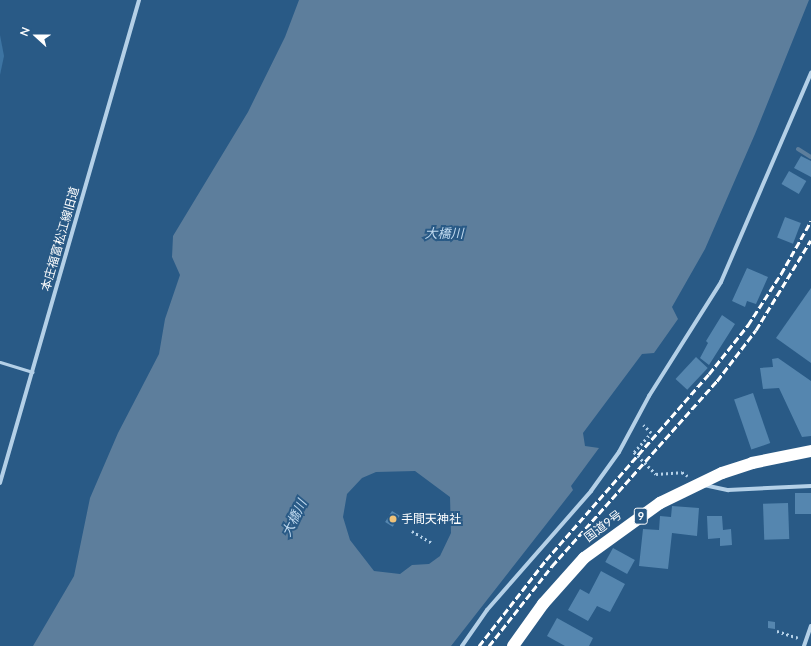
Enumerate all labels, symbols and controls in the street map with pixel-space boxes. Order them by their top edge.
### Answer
north arrow [16,16,56,56]
text: N [17,25,32,38]
street label: 本庄福富松江線旧道 [38,185,82,293]
water label: 大橋川 [425,225,463,241]
water label: 大橋川 [278,497,310,539]
street label: 国道9号 [582,507,624,545]
road number: 9 [633,507,649,525]
place label: 手間天神社 [401,512,461,526]
marker: 手間天神社 [388,514,398,524]

